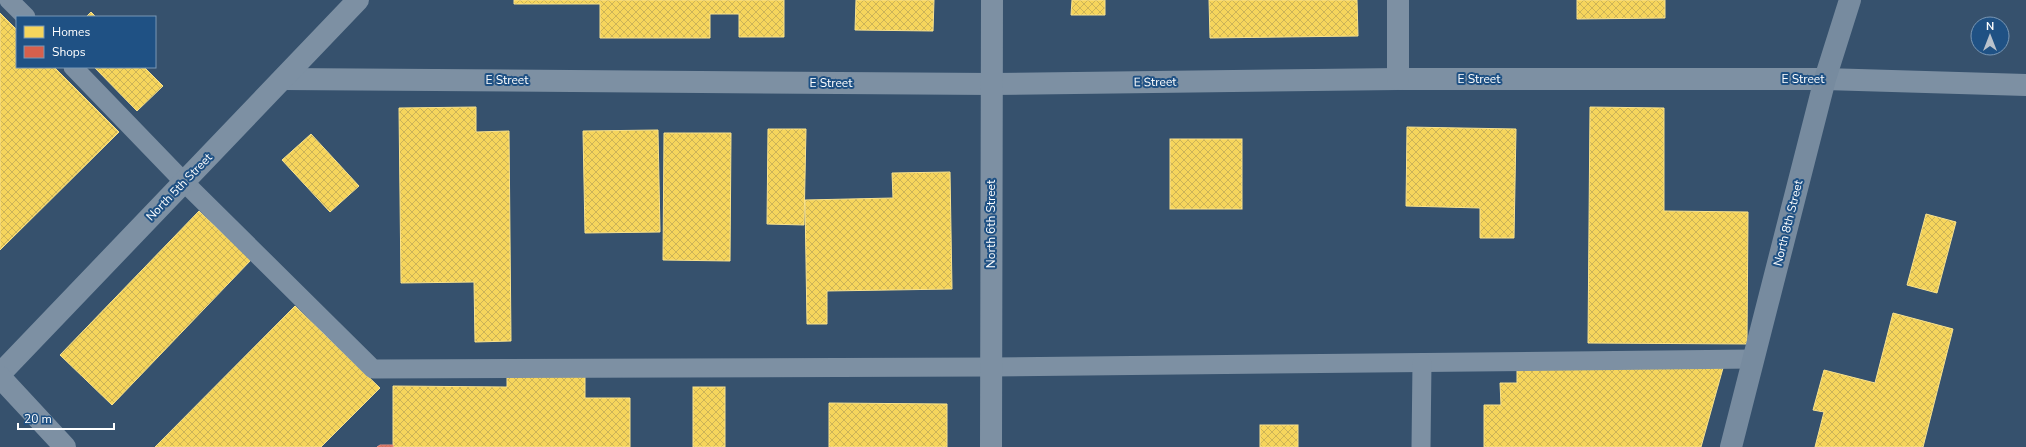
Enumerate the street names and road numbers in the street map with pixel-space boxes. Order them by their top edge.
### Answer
street label: E Street [1458,71,1501,87]
street label: E Street [1782,71,1825,87]
street label: E Street [486,72,529,88]
street label: E Street [1133,74,1177,90]
street label: E Street [810,75,853,91]
street label: North 5th Street [143,149,216,224]
street label: North 8th Street [1770,177,1807,268]
street label: North 6th Street [983,179,999,268]

